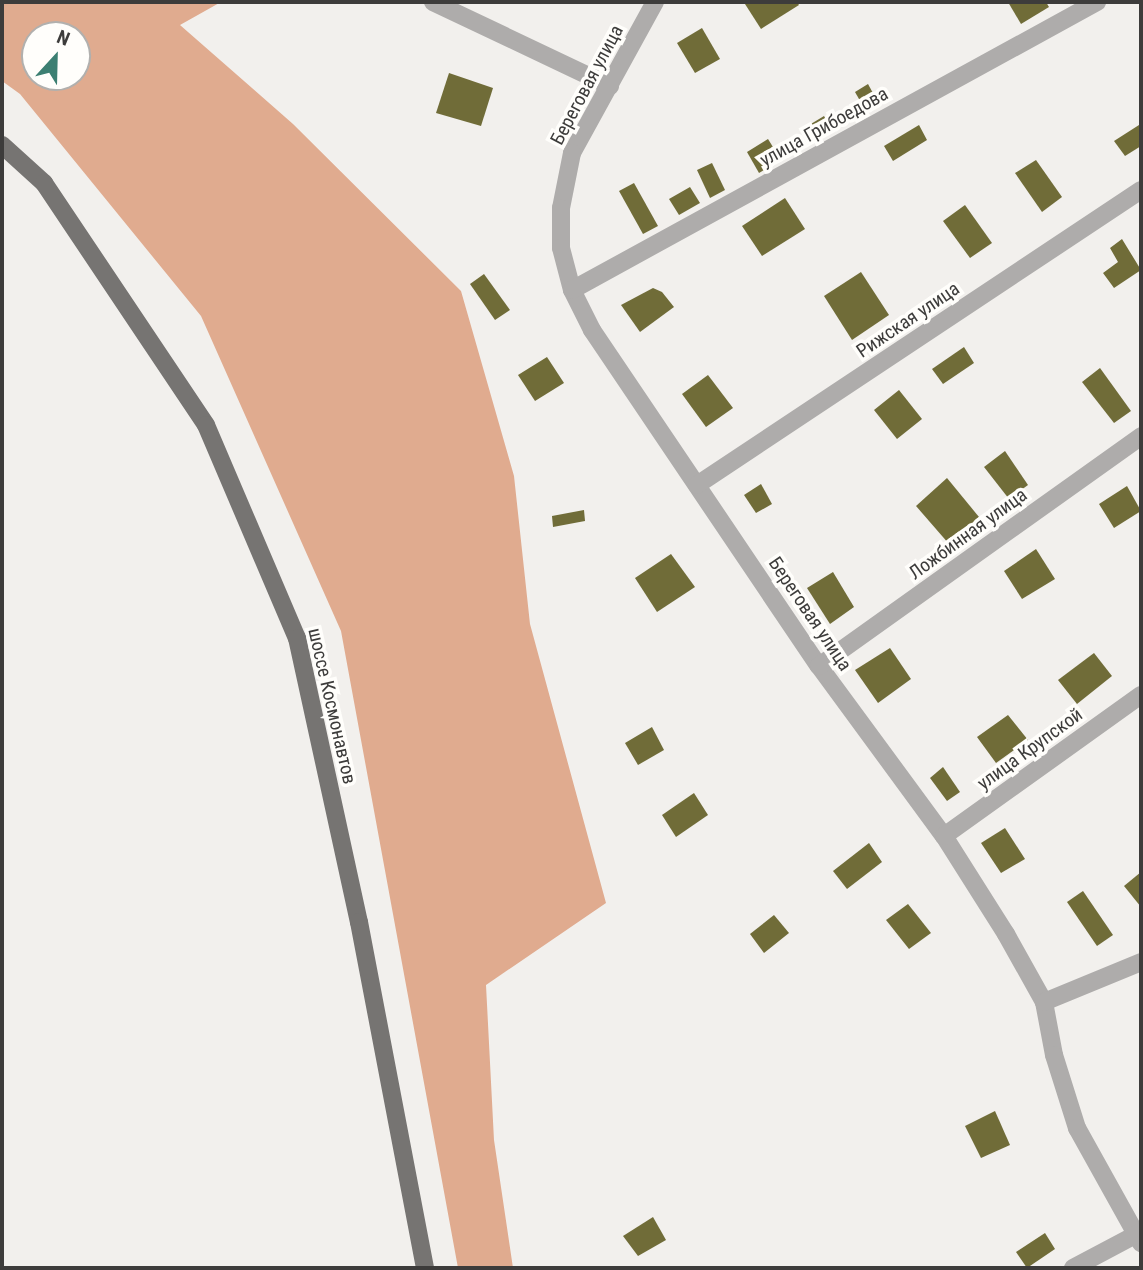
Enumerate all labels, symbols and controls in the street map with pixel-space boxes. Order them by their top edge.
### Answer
north arrow [21,21,91,91]
street label: Береговая улица [546,21,628,149]
text: N [54,25,73,51]
street label: улица Грибоедова [756,82,892,172]
street label: Рижская улица [852,277,964,363]
street label: Ложбинная улица [905,484,1031,584]
street label: Береговая улица [764,553,856,675]
street label: шоссе Космонавтов [303,626,361,786]
street label: улица Крупской [973,703,1087,795]

